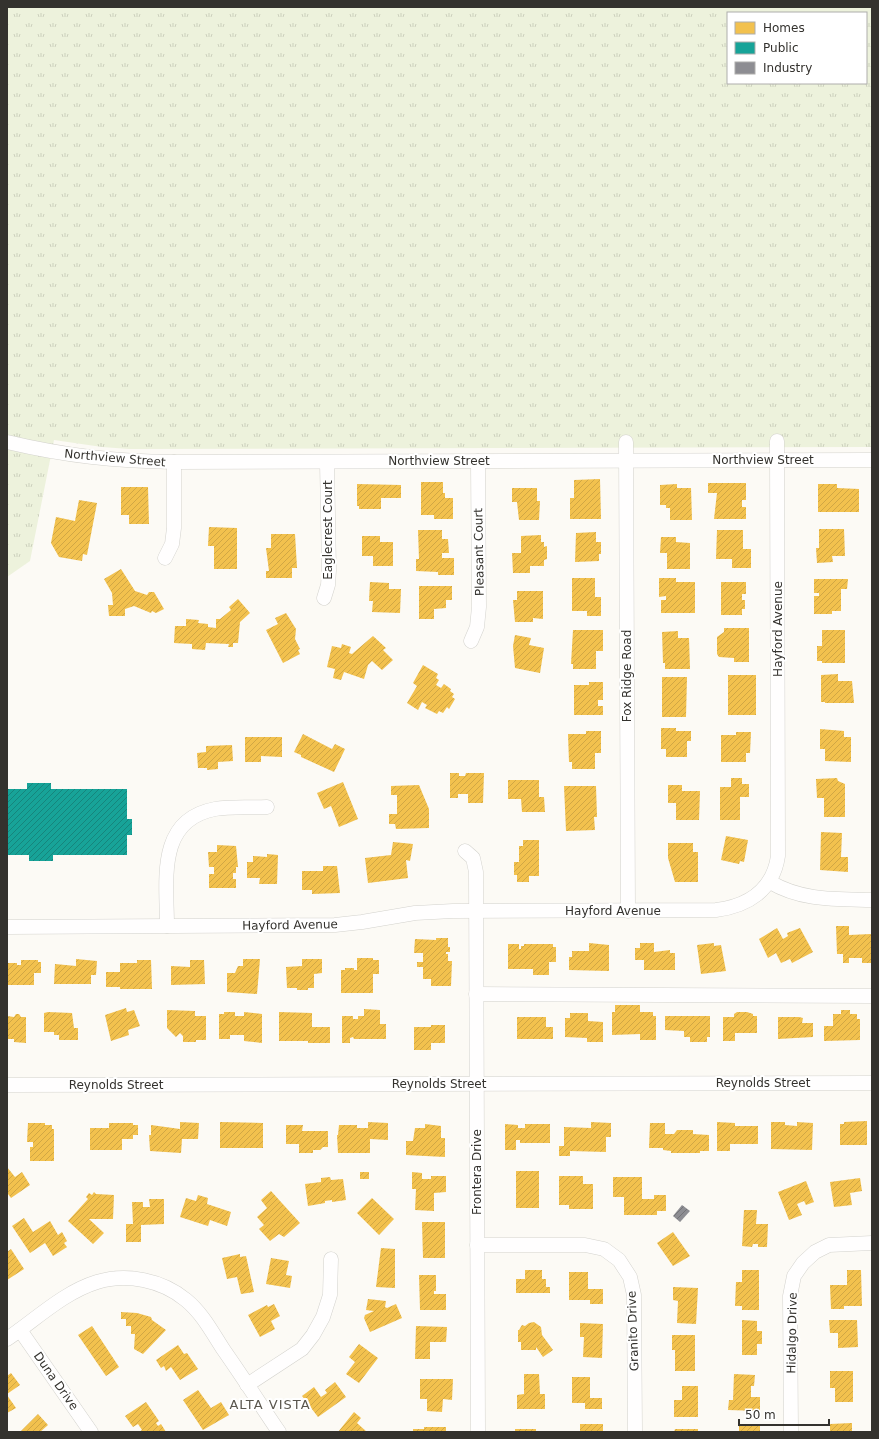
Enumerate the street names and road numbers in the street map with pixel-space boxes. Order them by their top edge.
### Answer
street label: Northview Street [64,447,166,469]
street label: Northview Street [712,453,814,467]
street label: Northview Street [388,454,490,468]
street label: Eaglecrest Court [321,480,335,580]
street label: Pleasant Court [471,508,487,596]
street label: Hayford Avenue [771,581,785,677]
street label: Fox Ridge Road [620,630,634,722]
street label: Hayford Avenue [565,904,661,918]
street label: Hayford Avenue [242,917,338,933]
street label: Reynolds Street [716,1076,811,1090]
street label: Reynolds Street [392,1077,487,1091]
street label: Reynolds Street [69,1078,164,1092]
street label: Frontera Drive [470,1129,484,1215]
street label: Granito Drive [625,1291,641,1371]
street label: Hidalgo Drive [784,1292,800,1374]
street label: Duna Drive [31,1349,81,1413]

